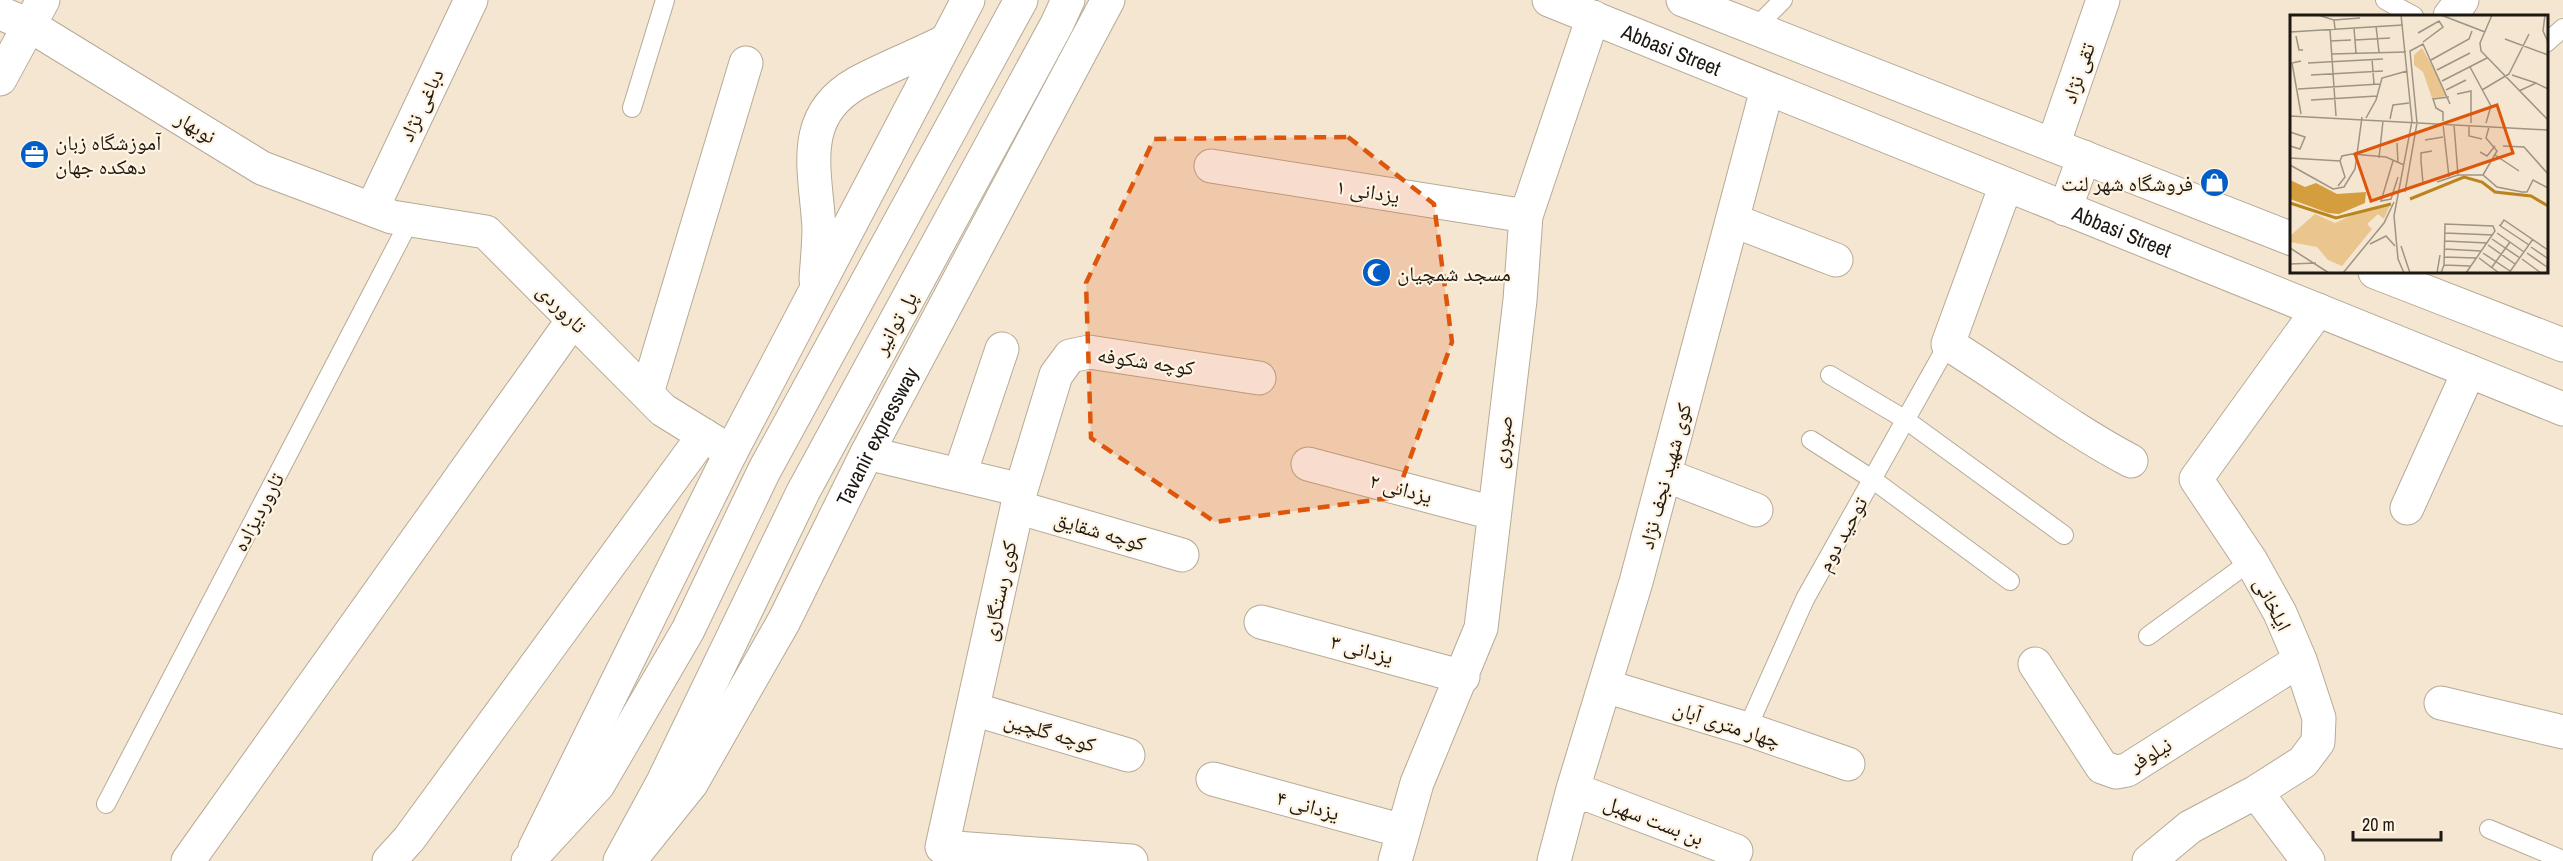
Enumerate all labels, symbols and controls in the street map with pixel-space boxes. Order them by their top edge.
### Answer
inset map [2290,15,2548,273]
street label: Abbasi Street [1617,16,1725,82]
street label: تقی نژاد [2054,39,2102,107]
street label: دباغی نژاد [391,64,451,146]
street label: نوبهار [169,103,222,150]
place label: آموزشگاه زبان دهکده جهان [55,128,162,181]
office icon: آموزشگاه زبان دهکده جهان [18,138,50,170]
shop icon: فروشگاه شهر لنت [2198,167,2230,199]
place label: فروشگاه شهر لنت [2061,169,2193,198]
street label: یزدانی ۱ [1334,172,1402,210]
street label: Abbasi Street [2067,198,2176,264]
mosque icon: مسجد شمچیان [1360,257,1392,289]
place label: مسجد شمچیان [1397,259,1511,288]
street label: تاروردی [530,276,594,340]
street label: پل توانیر [865,286,924,361]
street label: کوچه شکوفه [1096,340,1197,382]
street label: Tavanir expressway [829,361,925,510]
street label: کوی شهید نجف نژاد [1632,399,1699,552]
street label: صبوری [1484,414,1520,470]
street label: یزدانی ۲ [1366,466,1436,510]
street label: تاروردیزاده [225,468,291,556]
street label: توحید دوم [1810,491,1874,577]
street label: کوچه شقایق [1051,504,1150,558]
street label: کوی رستگاری [974,538,1024,644]
street label: ایلخانی [2247,572,2299,636]
street label: یزدانی ۳ [1327,627,1397,671]
street label: چهار متری آبان [1670,693,1784,755]
street label: کوچه گلچین [1001,705,1099,759]
street label: نیلوفر [2122,730,2177,779]
street label: یزدانی ۴ [1273,783,1343,827]
street label: بن بست سهبل [1600,788,1708,852]
scale bar [2353,804,2442,842]
text: 20 m [2362,812,2395,837]

